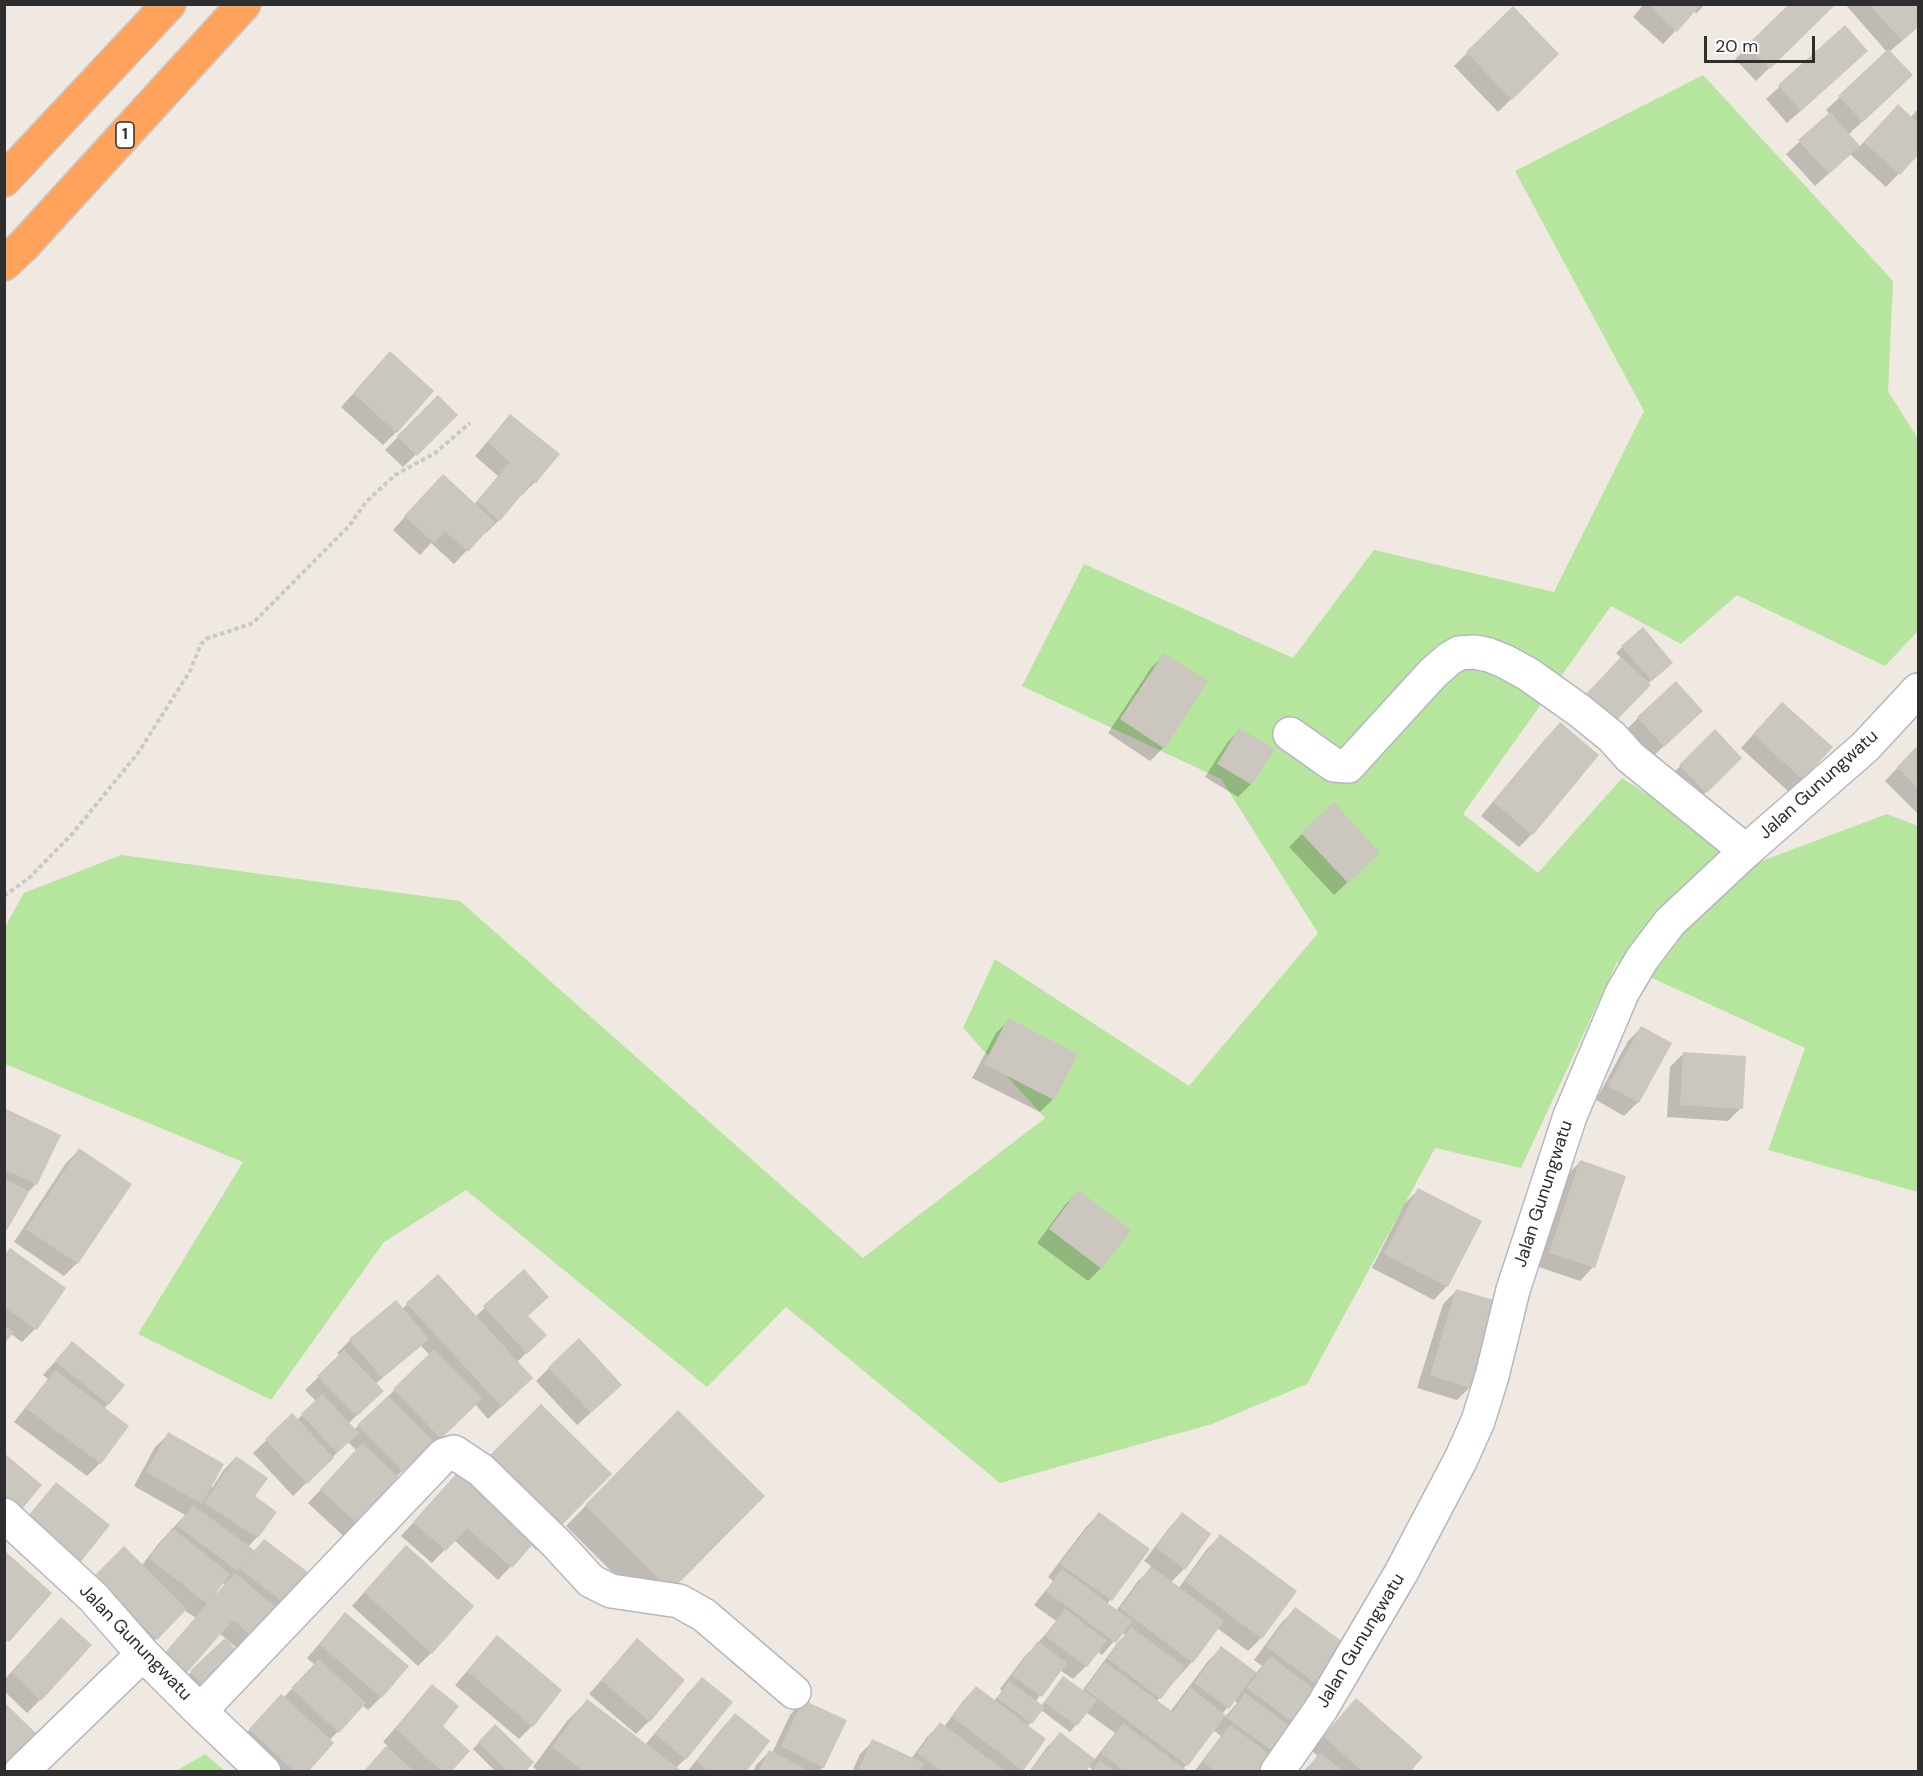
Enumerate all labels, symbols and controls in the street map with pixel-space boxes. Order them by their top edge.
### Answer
scale bar [1707,24,1818,62]
text: 20 m [1715,34,1758,58]
road number: 1 [116,122,134,148]
street label: Jalan Gunungwatu [1755,726,1883,844]
street label: Jalan Gunungwatu [1510,1118,1578,1270]
street label: Jalan Gunungwatu [1312,1570,1410,1712]
street label: Jalan Gunungwatu [74,1580,196,1706]

